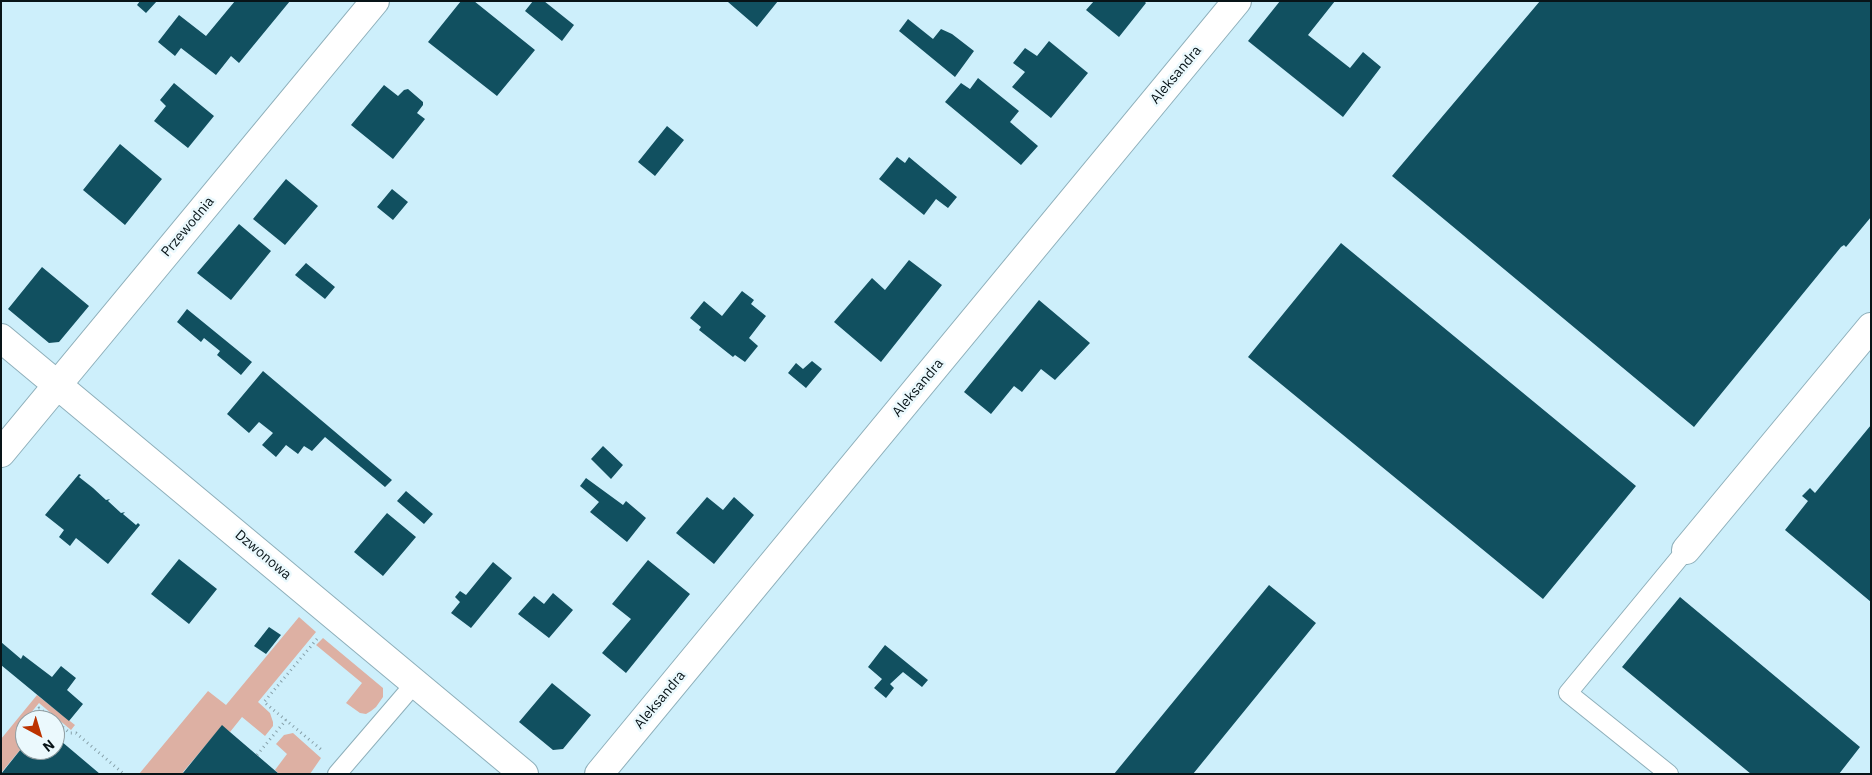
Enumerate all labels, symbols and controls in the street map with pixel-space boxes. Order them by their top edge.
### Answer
street label: Aleksandra [1147,43,1205,107]
street label: Przewodnia [158,194,218,260]
street label: Aleksandra [889,356,947,420]
street label: Dzwonowa [231,527,295,583]
street label: Aleksandra [631,668,689,732]
north arrow [15,710,65,760]
text: N [39,736,58,756]

